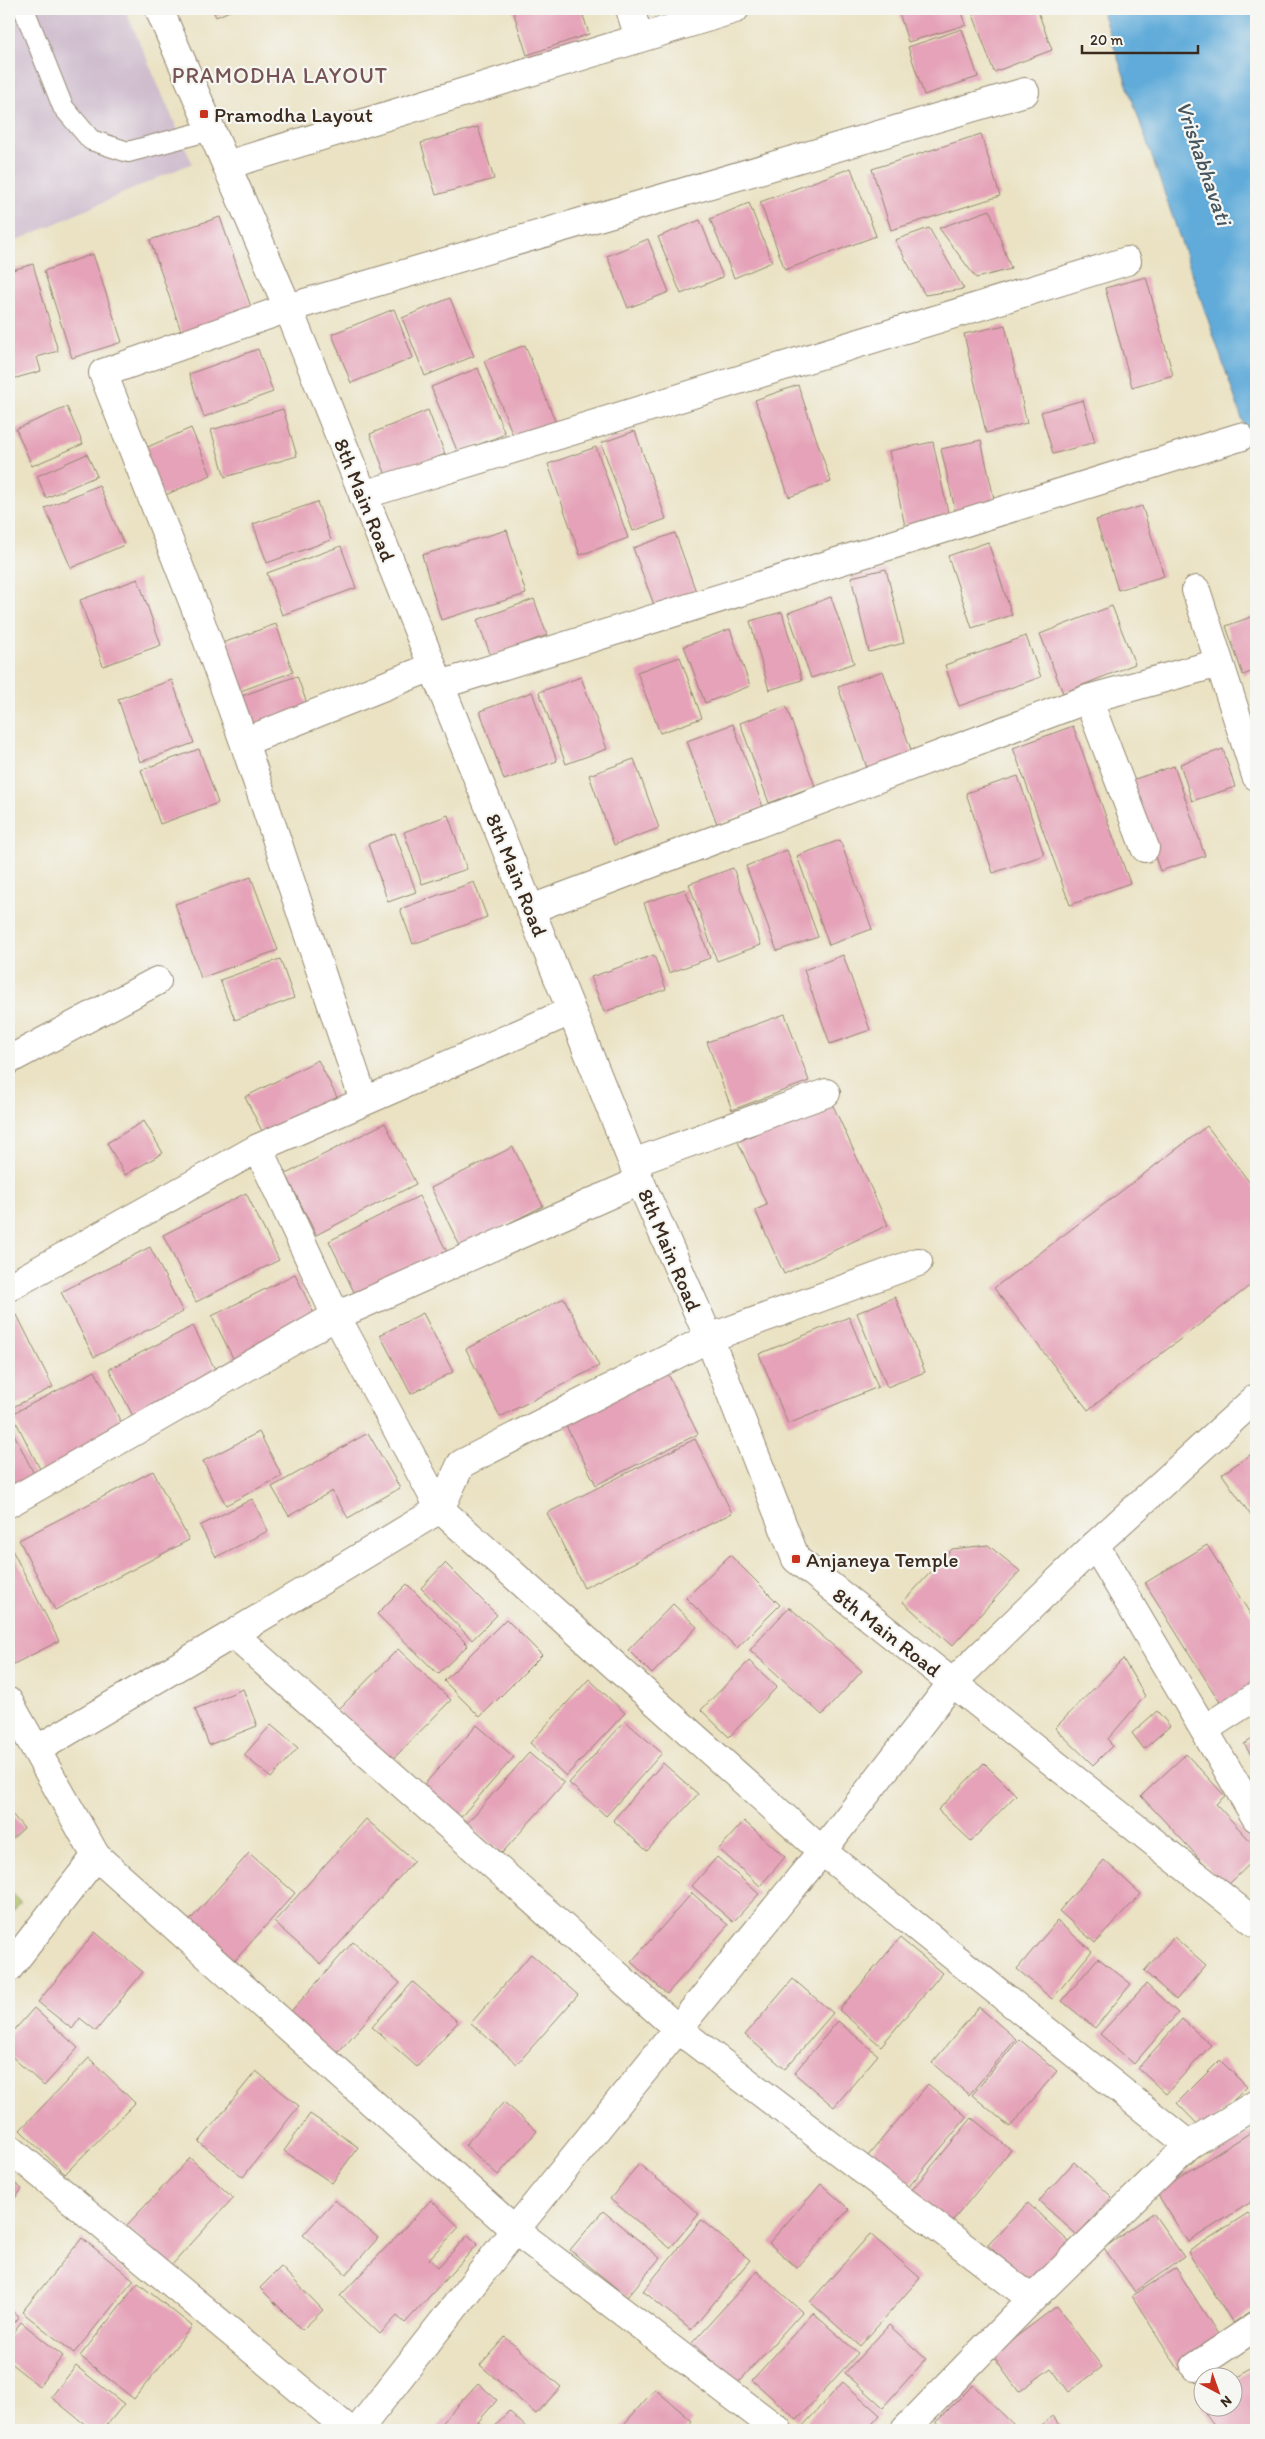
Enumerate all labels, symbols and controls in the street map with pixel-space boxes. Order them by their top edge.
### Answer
scale bar [1082,22,1199,54]
text: 20 m [1090,31,1124,49]
district label: PRAMODHA LAYOUT [172,62,388,89]
water label: Vrishabhavati [1170,98,1239,231]
place label: Pramodha Layout [214,102,373,127]
marker: Pramodha Layout [198,108,210,120]
street label: 8th Main Road [329,435,401,566]
street label: 8th Main Road [481,810,553,941]
street label: 8th Main Road [633,1185,707,1315]
place label: Anjaneya Temple [806,1547,958,1572]
marker: Anjaneya Temple [790,1553,802,1565]
street label: 8th Main Road [828,1582,946,1682]
north arrow [1192,2366,1242,2416]
text: N [1217,2392,1235,2411]

